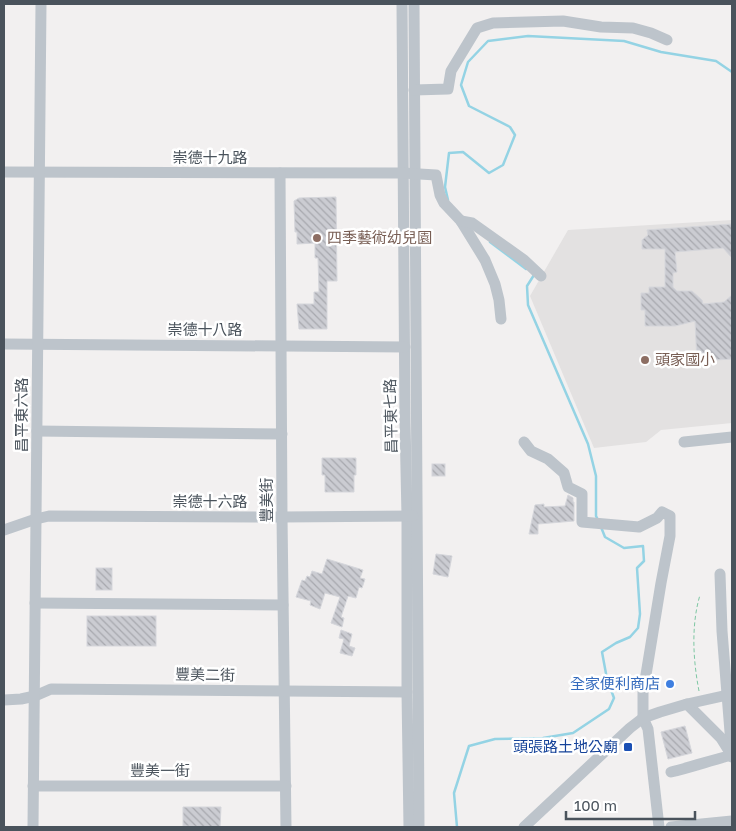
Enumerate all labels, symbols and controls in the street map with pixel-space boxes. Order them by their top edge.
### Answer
street label: 崇德十九路 [172,148,248,166]
place label: 四季藝術幼兒園 [327,228,432,246]
marker: 四季藝術幼兒園 [311,232,323,244]
street label: 崇德十八路 [167,320,243,338]
place label: 頭家國小 [655,350,715,368]
marker: 頭家國小 [639,354,651,366]
street label: 昌平東六路 [12,377,30,453]
street label: 昌平東七路 [380,378,400,454]
street label: 豐美街 [257,477,275,523]
street label: 崇德十六路 [172,492,248,510]
street label: 豐美二街 [175,664,235,684]
place label: 全家便利商店 [570,674,660,692]
marker: 全家便利商店 [664,678,676,690]
place label: 頭張路土地公廟 [513,737,618,755]
marker: 頭張路土地公廟 [622,741,634,753]
street label: 豐美一街 [130,761,190,779]
scale bar [566,788,695,820]
text: 100 m [574,796,617,814]

